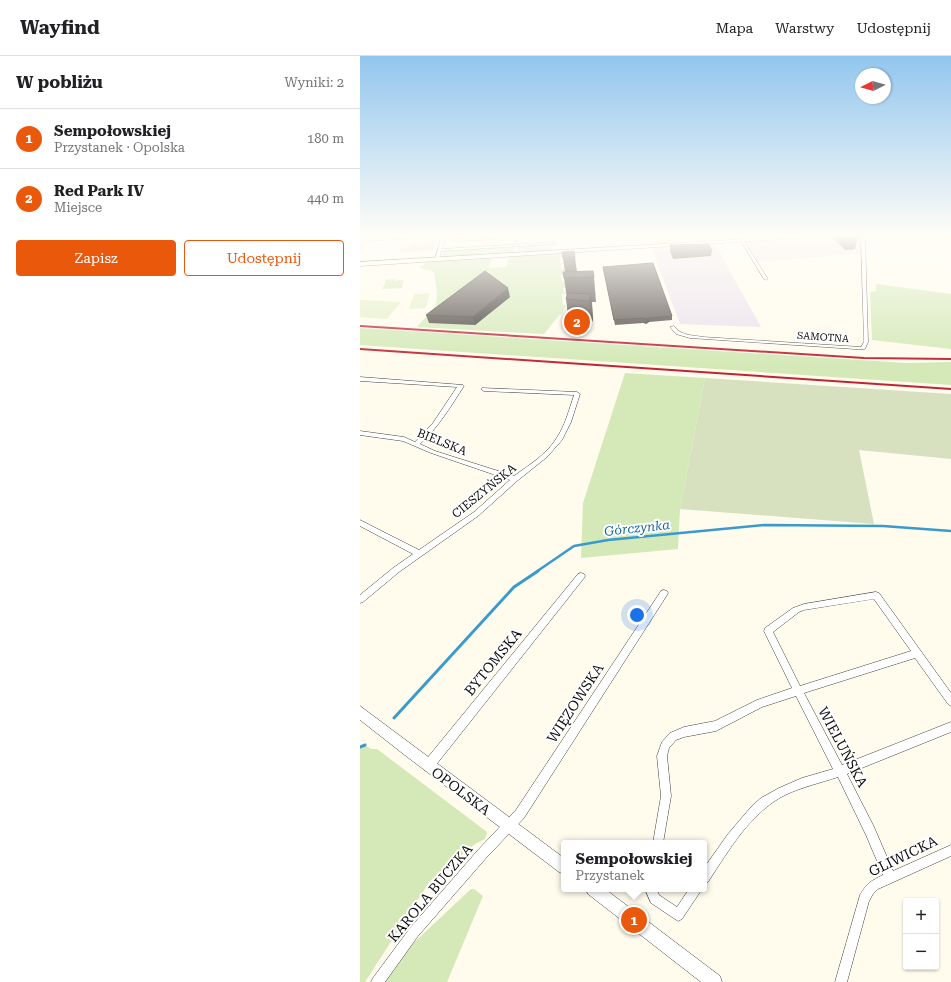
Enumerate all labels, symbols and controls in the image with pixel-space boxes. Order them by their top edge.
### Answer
text: Wayfind [20,16,100,39]
text: Mapa [716,20,753,36]
text: Warstwy [775,20,834,36]
text: Udostępnij [856,20,931,36]
north arrow [855,68,891,104]
text: W pobliżu [16,72,103,92]
text: Wyniki: 2 [285,75,344,90]
text: Sempołowskiej [54,122,171,140]
text: 1 [25,131,33,146]
text: 180 m [307,131,344,146]
text: Przystanek · Opolska [54,140,185,155]
text: Red Park IV [54,182,144,200]
text: 2 [25,191,33,206]
text: 440 m [307,191,344,206]
text: Miejsce [54,200,102,215]
button: Zapisz [16,240,176,276]
button: Udostępnij [184,240,344,276]
pin: 2 [564,307,590,337]
street label: SAMOTNA [797,330,849,344]
street label: BIELSKA [415,426,470,459]
street label: CIESZYŃSKA [449,461,519,521]
water label: Górczynka [603,517,671,539]
your location [627,605,647,625]
street label: BYTOMSKA [461,625,525,699]
street label: WIĘZOWSKA [543,660,607,746]
street label: WIELUŃSKA [815,704,871,790]
street label: OPOLSKA [429,764,494,818]
street label: GLIWICKA [866,832,940,880]
popup [561,840,707,892]
street label: KAROLA BUCZKA [384,841,476,945]
text: Sempołowskiej [576,850,692,868]
text: Przystanek [576,868,645,883]
map controls [903,898,939,970]
button: + [903,898,939,934]
pin: 1 [621,905,647,935]
button: − [903,934,939,970]

